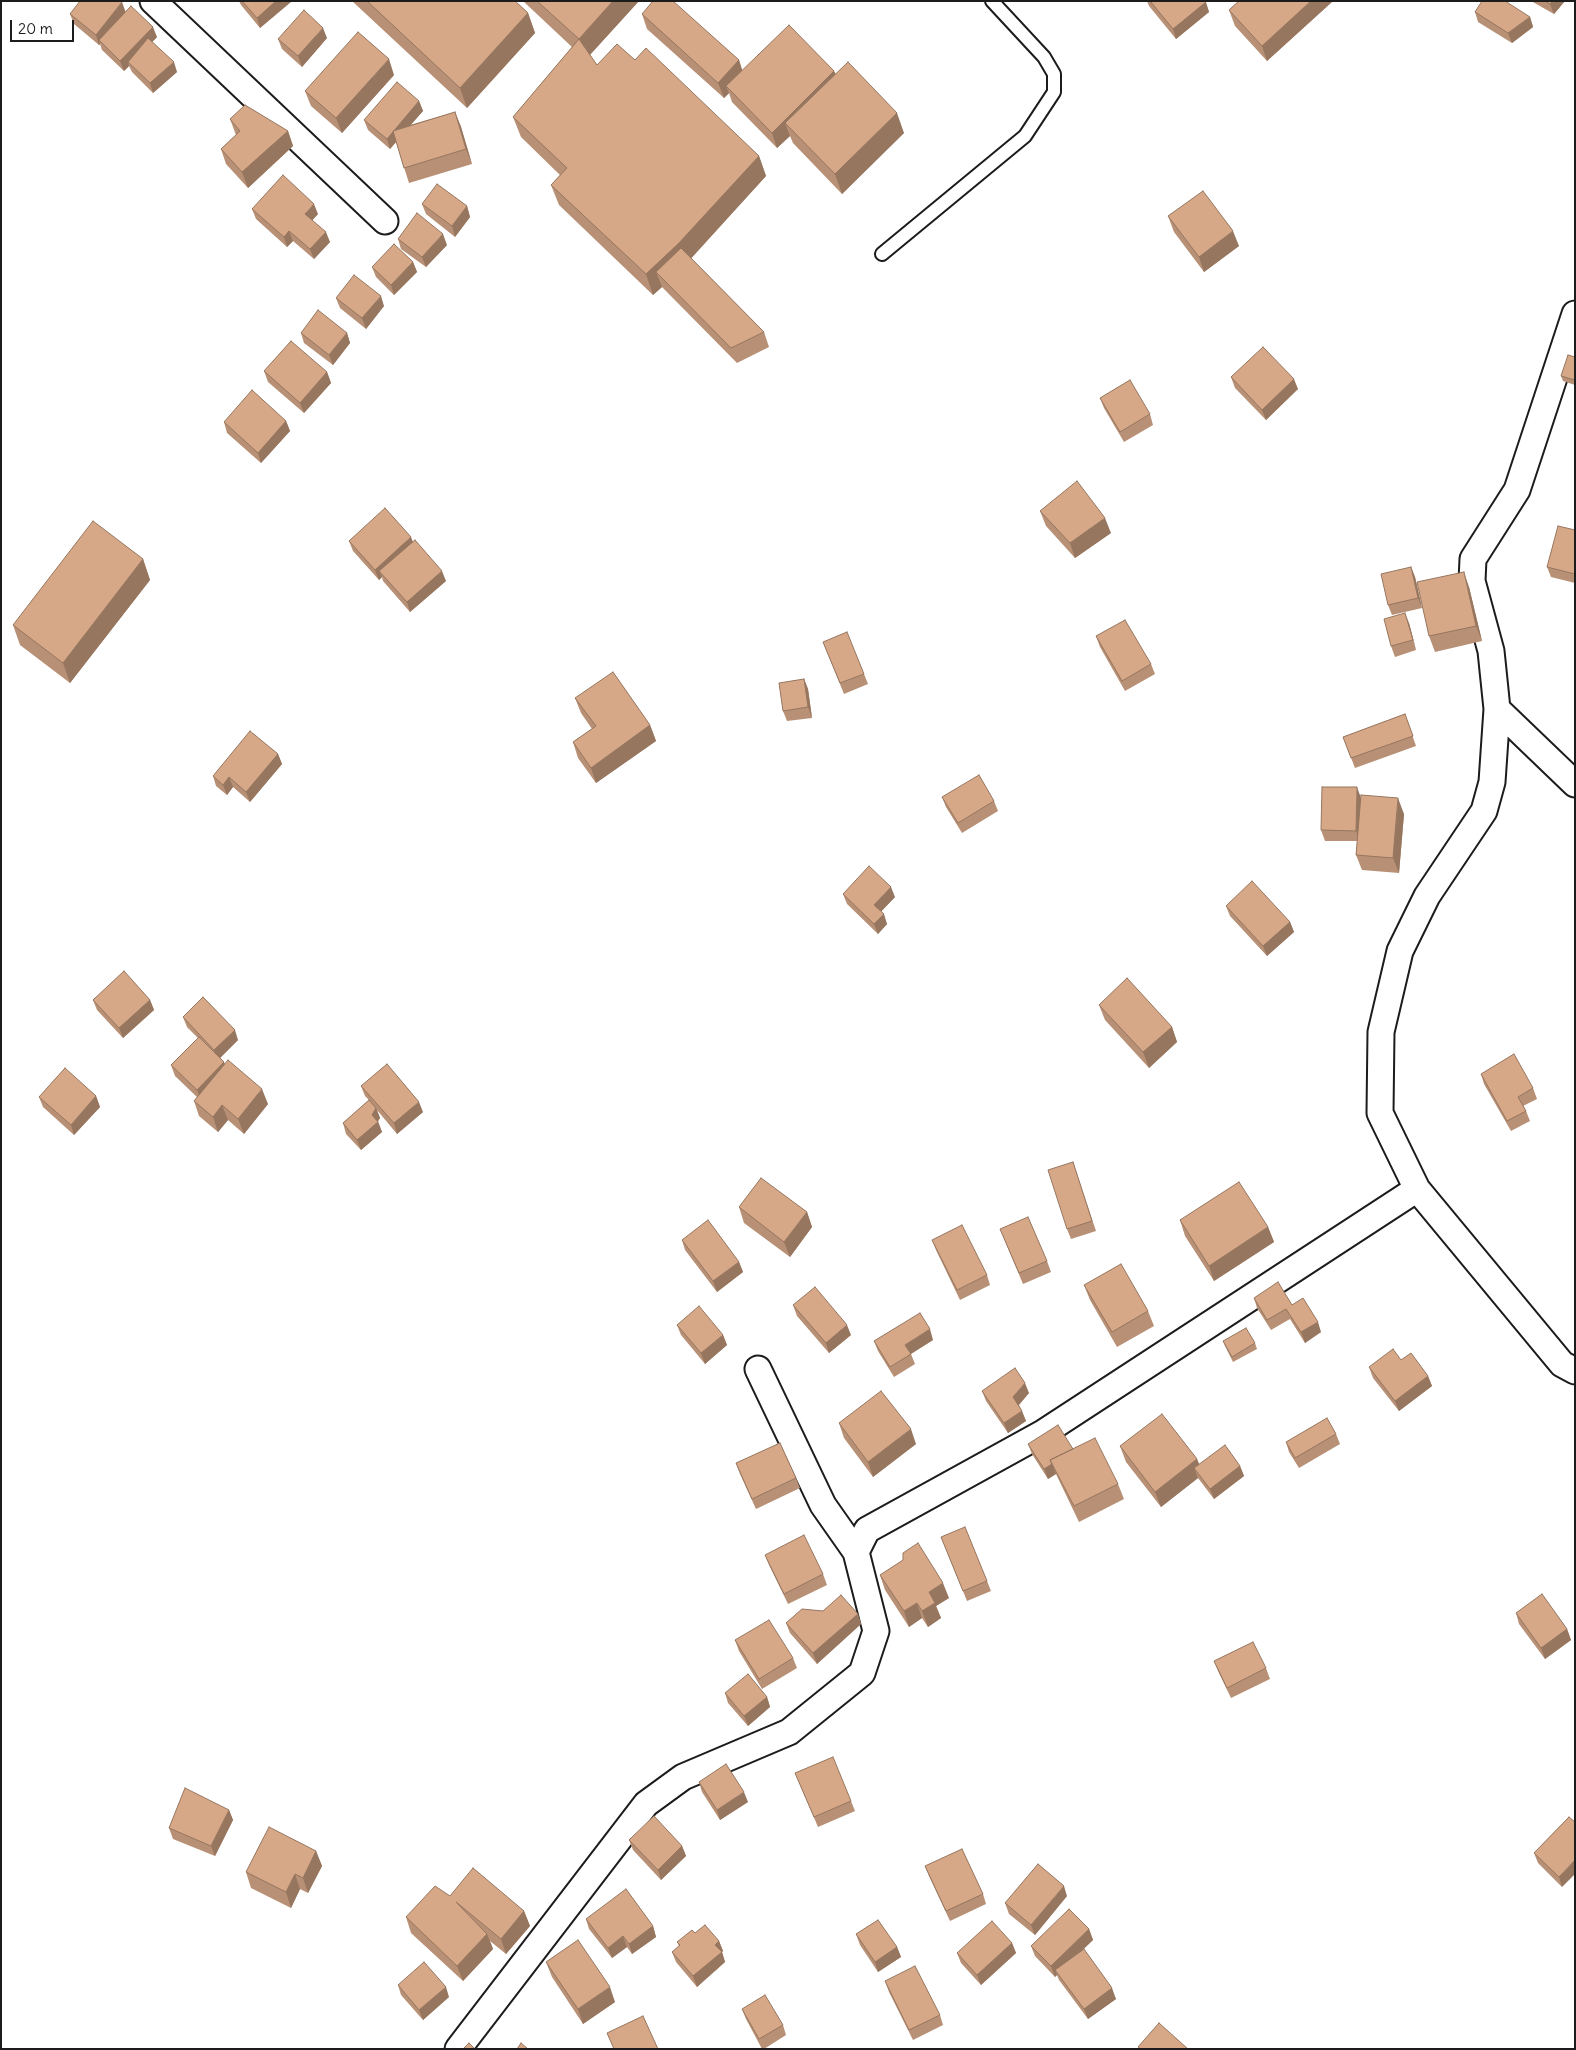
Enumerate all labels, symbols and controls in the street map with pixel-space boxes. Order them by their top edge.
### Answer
scale bar [12,10,76,42]
text: 20 m [18,19,53,38]

